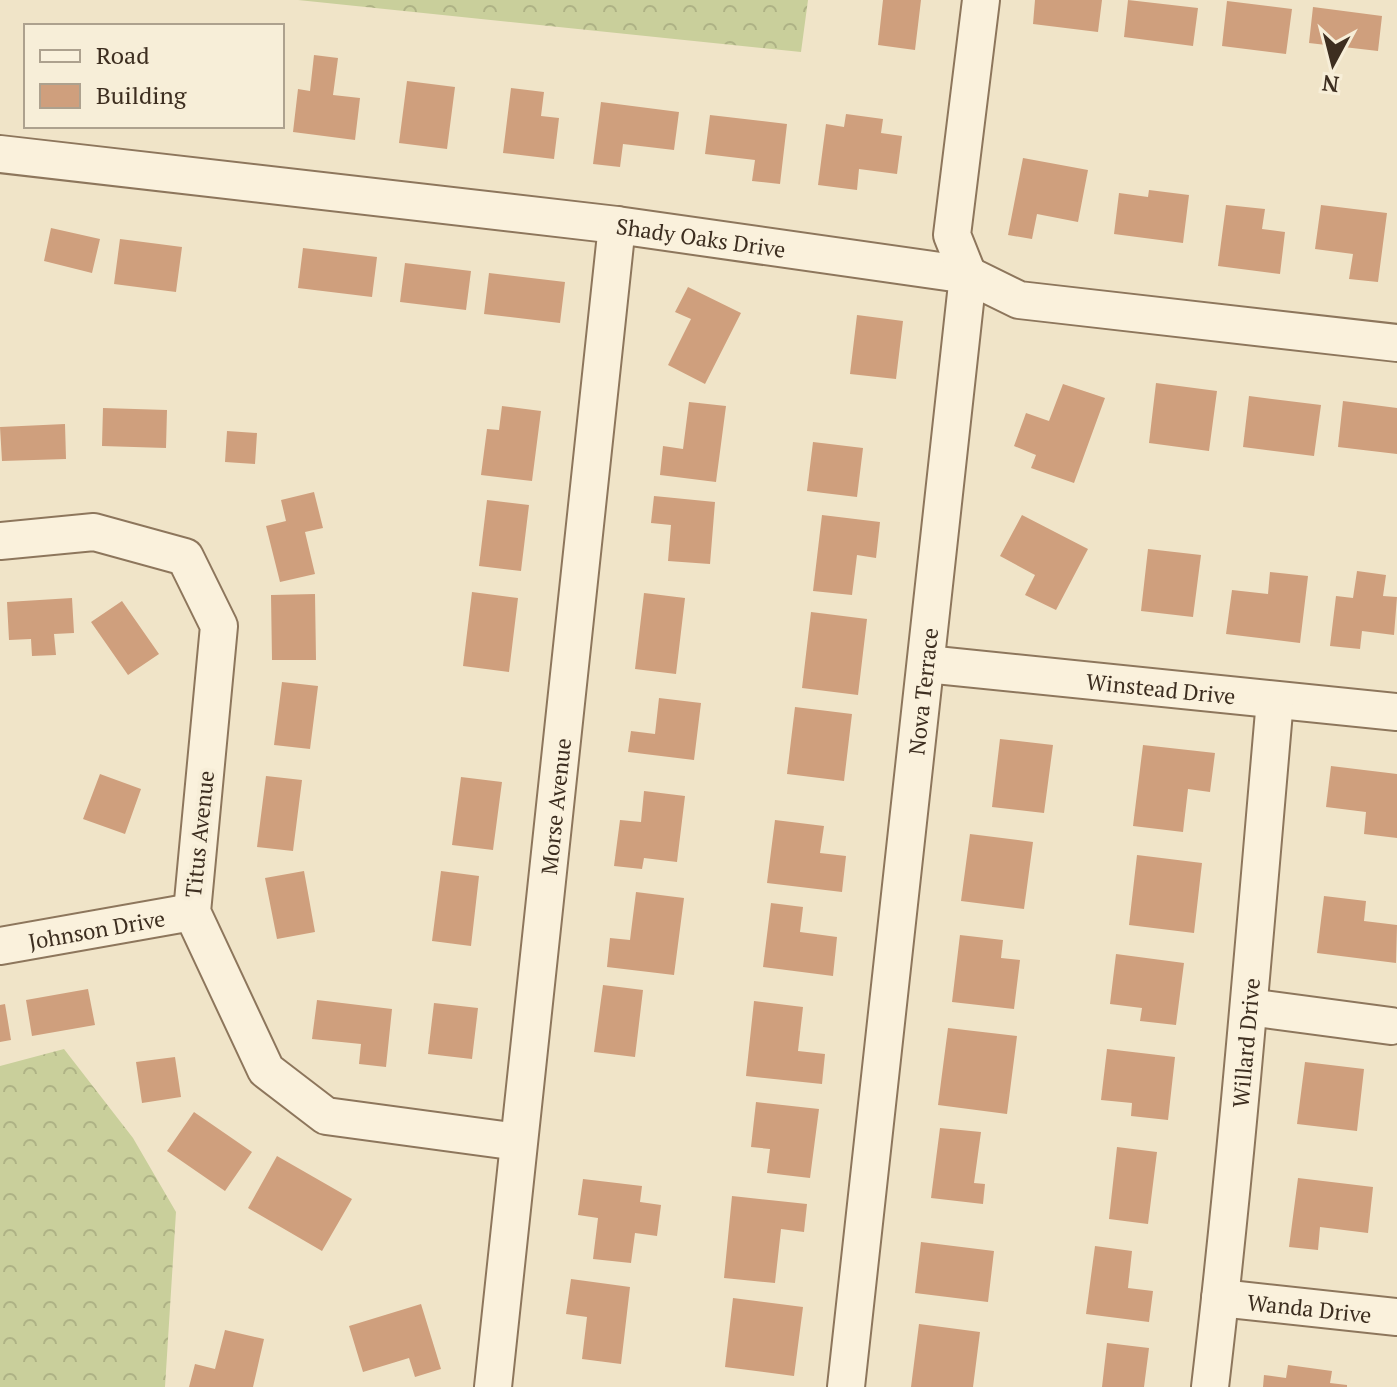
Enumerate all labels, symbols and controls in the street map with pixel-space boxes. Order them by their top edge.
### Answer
legend [24,24,284,128]
north arrow [1293,24,1373,104]
text: Road [96,39,150,71]
text: N [1320,69,1341,100]
text: Building [96,79,187,111]
street label: Shady Oaks Drive [615,211,788,263]
street label: Nova Terrace [901,626,944,756]
street label: Winstead Drive [1085,666,1237,710]
street label: Morse Avenue [533,736,577,876]
street label: Titus Avenue [178,769,220,899]
street label: Johnson Drive [26,903,167,955]
street label: Willard Drive [1225,977,1265,1109]
street label: Wanda Drive [1246,1287,1373,1329]

